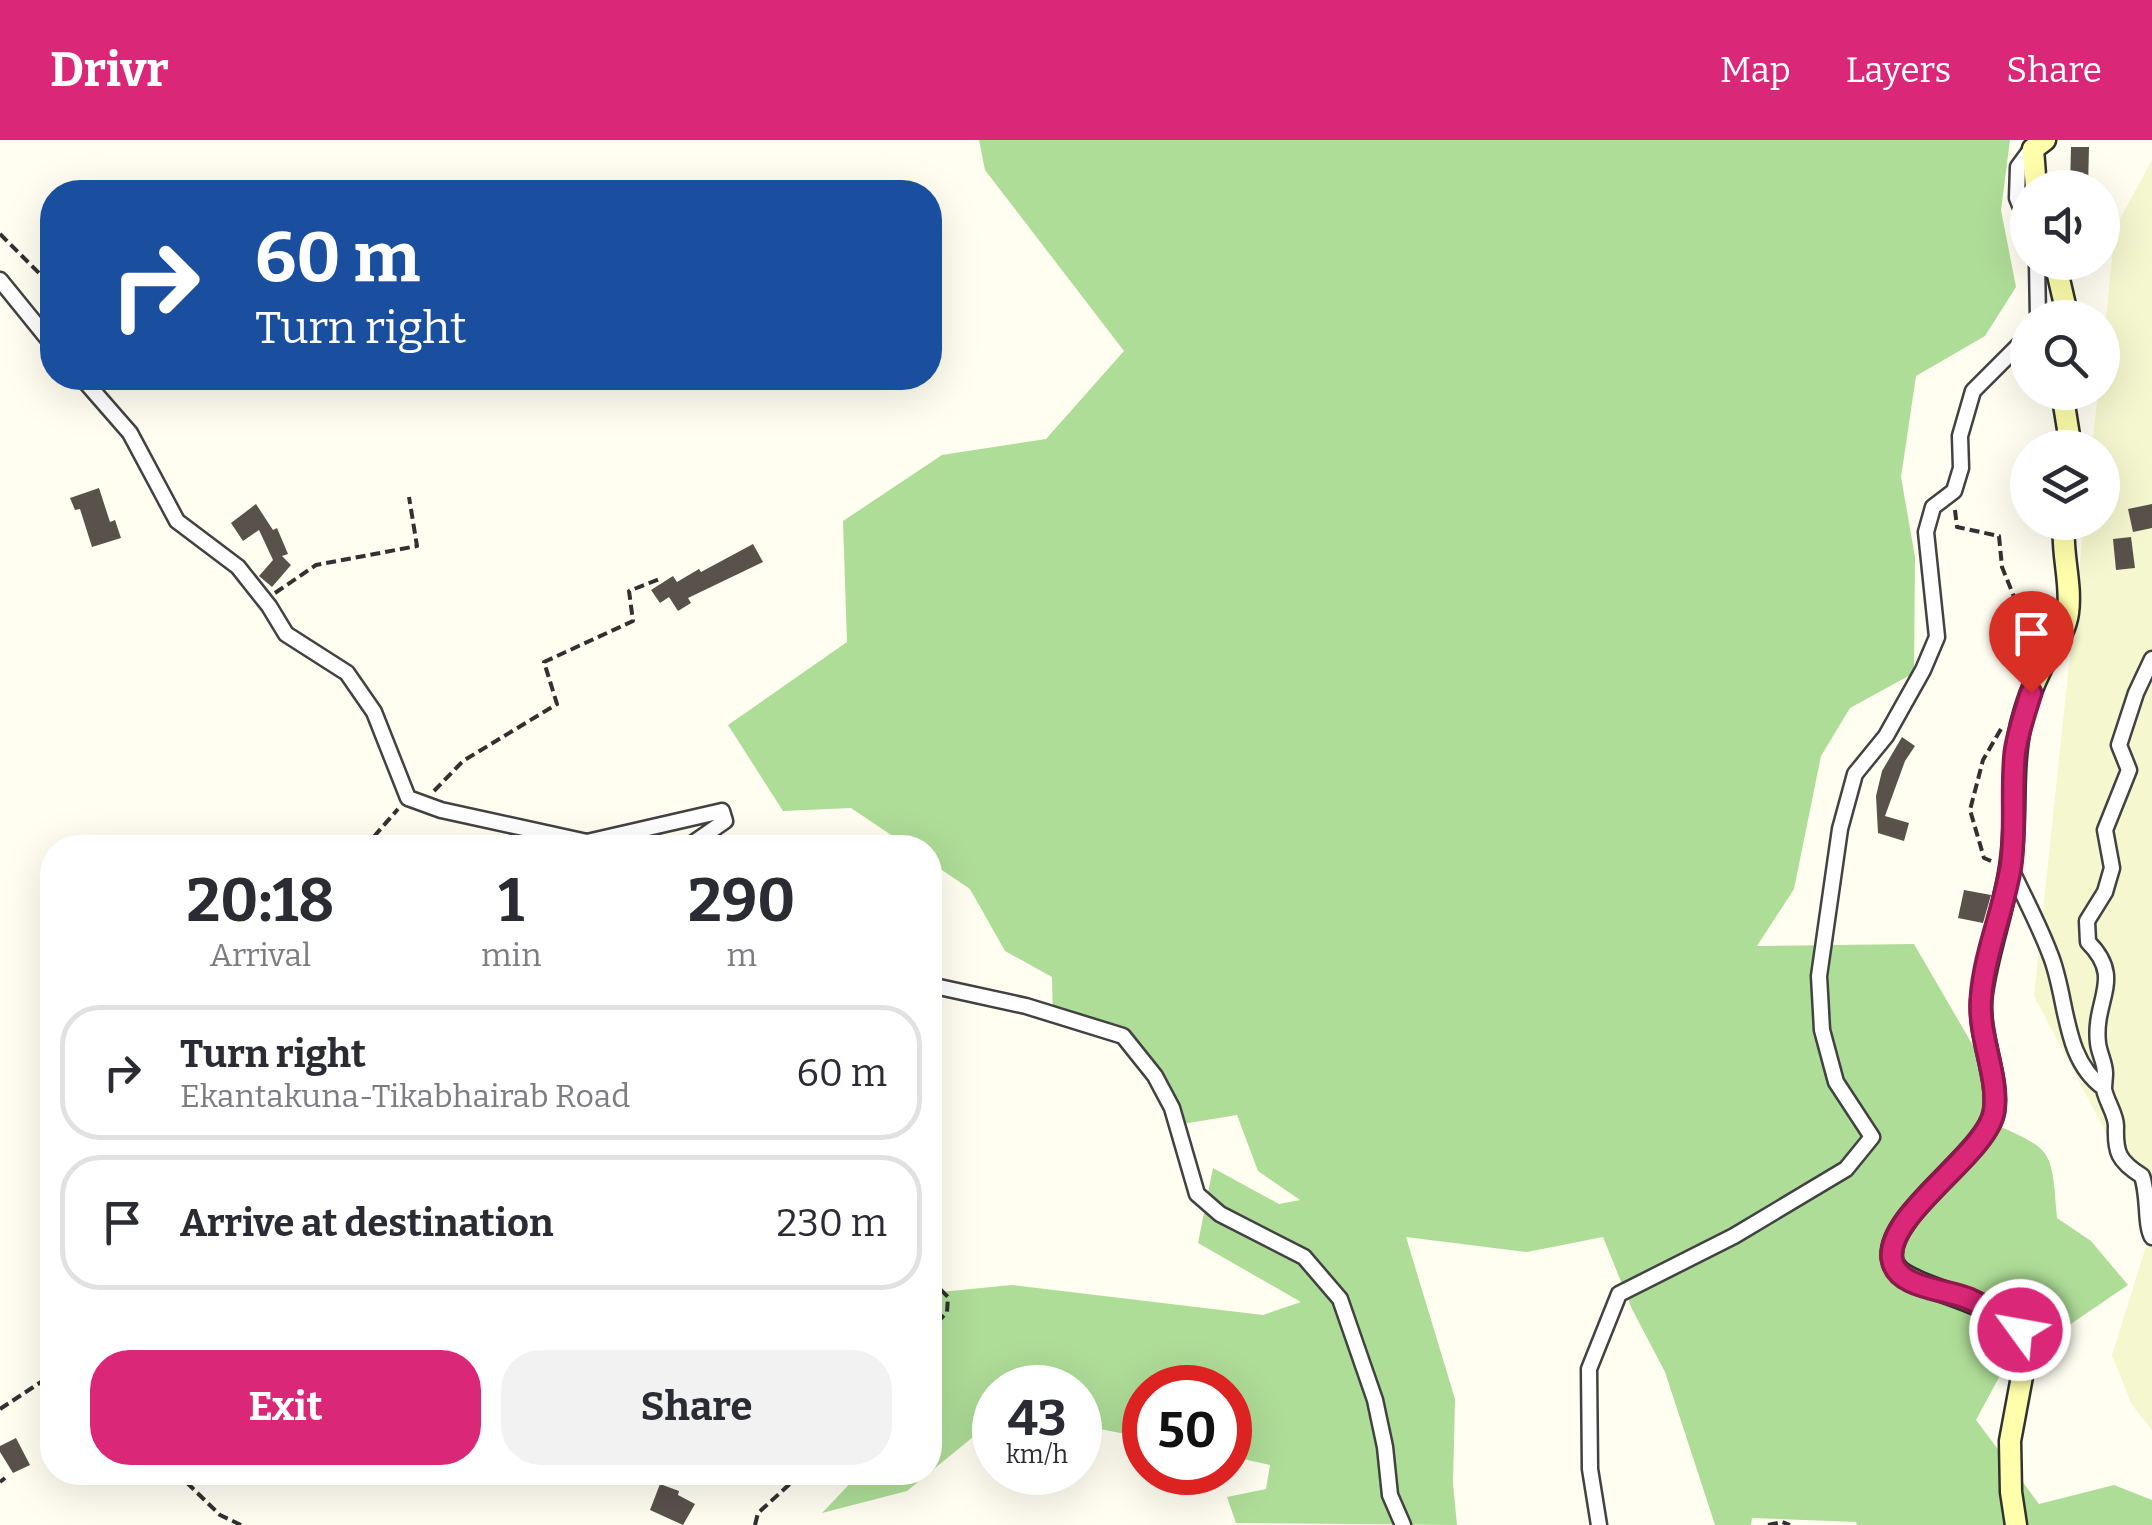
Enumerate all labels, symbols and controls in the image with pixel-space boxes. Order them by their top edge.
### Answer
text: Drivr [50,41,169,99]
text: Map [1720,49,1791,91]
text: Layers [1846,49,1951,91]
text: Share [2006,49,2102,91]
map controls [2010,170,2120,540]
button: sound [2010,170,2120,280]
text: 60 m [255,216,420,300]
icon: right [90,220,220,350]
button: search [2010,300,2120,410]
text: Turn right [255,301,467,355]
button: layers [2010,430,2120,540]
pin [1989,591,2074,694]
icon: arrive [2004,606,2059,661]
text: 20:18 [187,865,335,937]
text: 1 [498,865,524,937]
text: 290 [688,865,795,937]
text: Arrival [210,936,311,974]
text: min [481,936,541,974]
text: m [726,936,757,974]
text: Turn right [180,1031,366,1077]
icon: right [95,1045,150,1100]
text: 60 m [796,1050,887,1096]
text: Ekantakuna-Tikabhairab Road [180,1077,630,1115]
icon: arrive [95,1195,150,1250]
text: Arrive at destination [180,1200,553,1246]
text: 230 m [776,1200,887,1246]
position arrow [1968,1278,2072,1382]
button: Exit [90,1350,481,1465]
button: Share [501,1350,892,1465]
speed limit sign: 50 [1122,1365,1252,1495]
text: 43 [1007,1388,1067,1448]
text: km/h [1006,1440,1068,1470]

